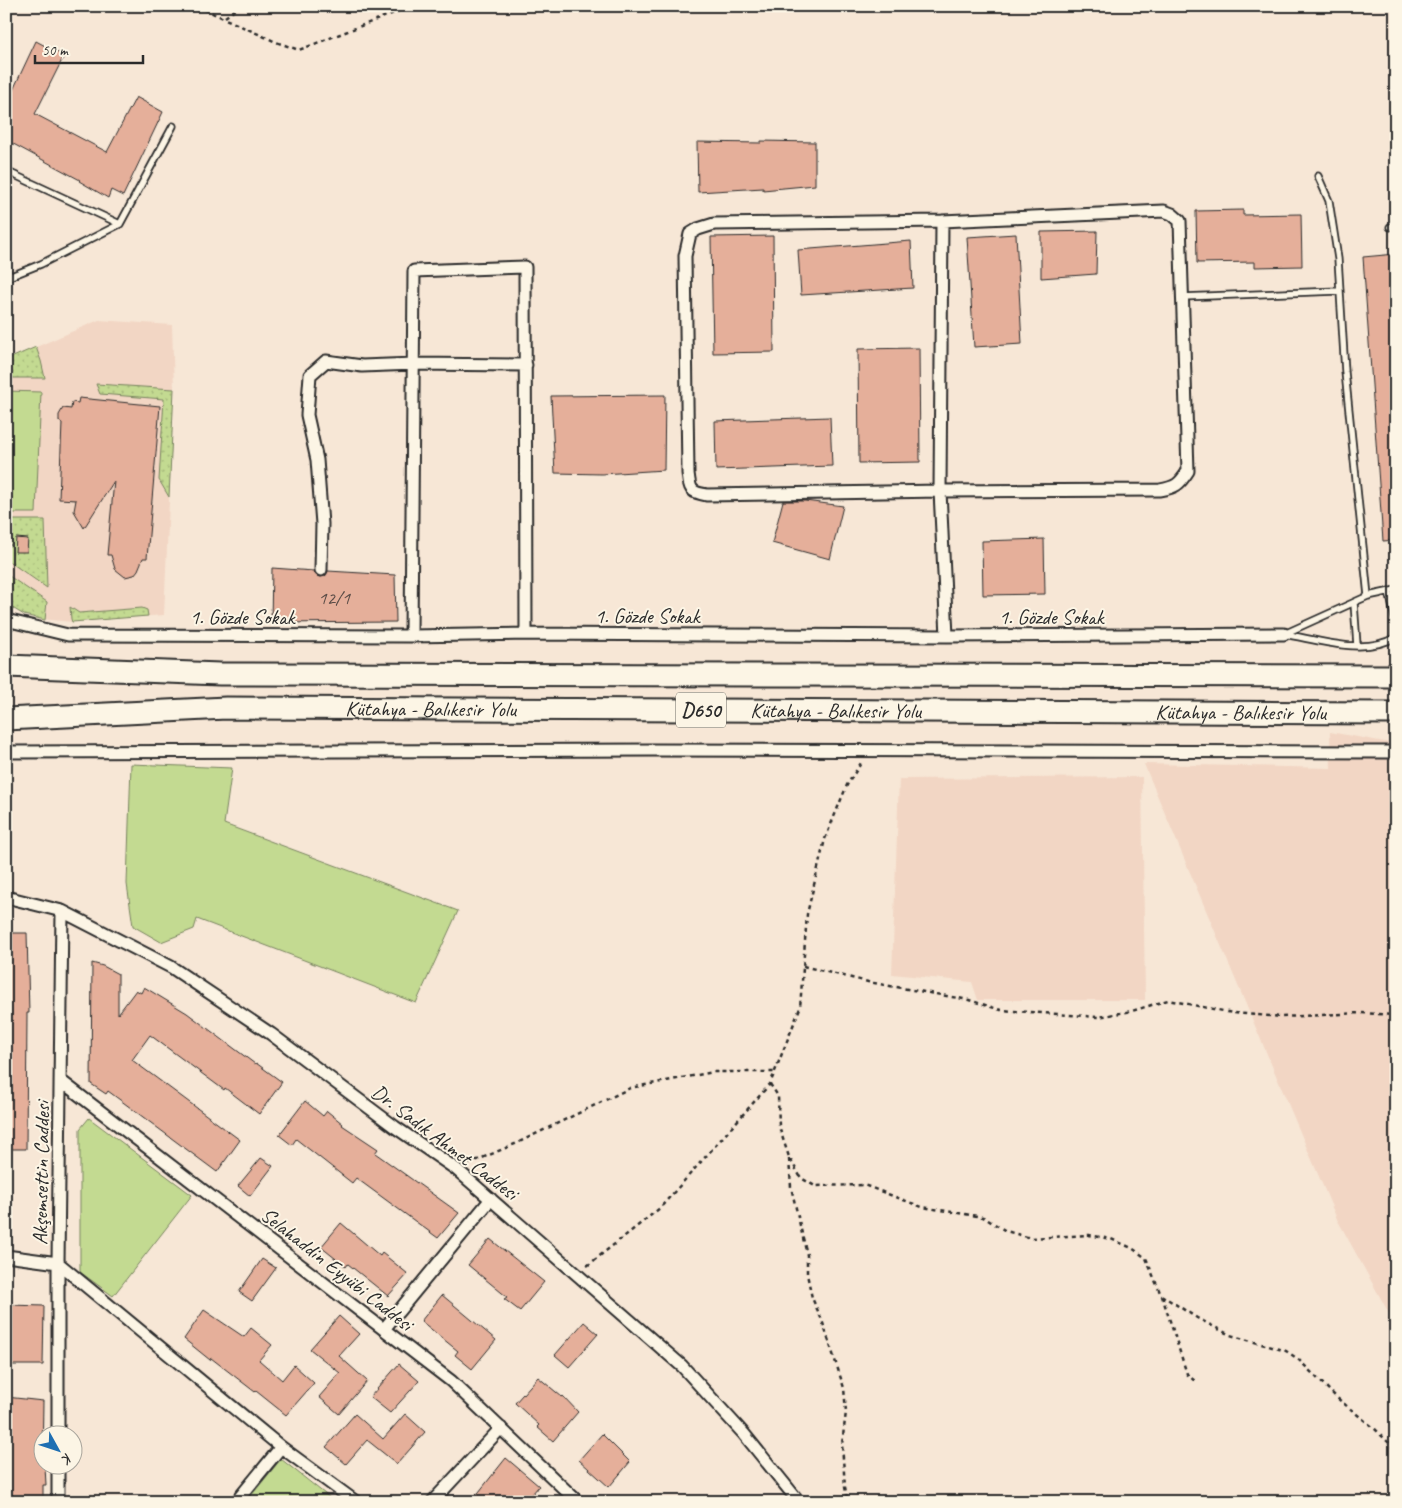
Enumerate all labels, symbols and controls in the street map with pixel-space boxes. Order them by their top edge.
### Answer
scale bar [35,32,142,64]
text: 50 m [42,41,69,60]
house number: 12/1 [318,586,351,610]
street label: 1. Gözde Sokak [595,603,702,629]
street label: 1. Gözde Sokak [190,604,297,630]
street label: 1. Gözde Sokak [999,604,1106,630]
road number: D650 [676,692,726,728]
street label: Kütahya - Balıkesir Yolu [345,696,517,722]
street label: Kütahya - Balıkesir Yolu [750,697,922,724]
street label: Kütahya - Balıkesir Yolu [1155,699,1327,726]
street label: Dr. Sadık Ahmet Caddesi [367,1078,526,1207]
street label: Akşemsettin Caddesi [27,1098,55,1245]
street label: Selahaddin Eyyübi Caddesi [256,1201,421,1338]
north arrow [32,1426,82,1476]
text: K [57,1450,76,1468]

